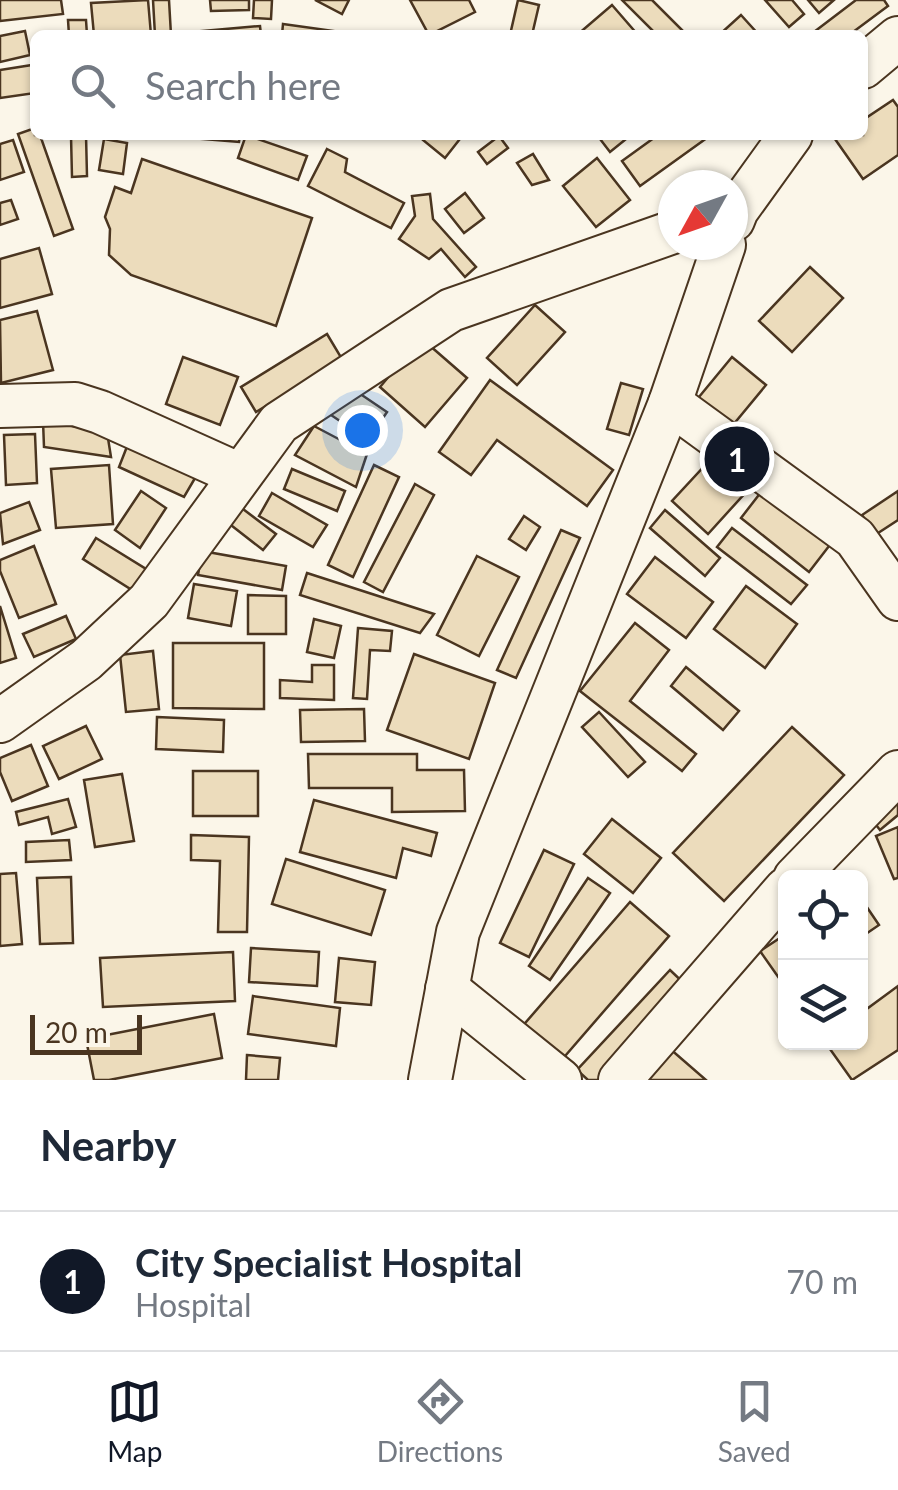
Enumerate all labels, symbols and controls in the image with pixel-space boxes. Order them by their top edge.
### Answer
search box [30,30,868,140]
icon: search [65,58,120,113]
text: Search here [145,62,341,108]
north arrow [658,170,748,260]
your location [337,405,388,456]
pin: 1 [704,422,770,496]
map controls [778,870,868,1050]
button: locate [778,870,868,960]
button: layers [778,960,868,1050]
scale bar [30,1010,142,1054]
text: 20 m [45,1015,108,1049]
text: Nearby [40,1120,177,1170]
text: City Specialist Hospital [135,1239,522,1285]
text: 1 [63,1262,82,1301]
text: 70 m [786,1262,858,1301]
text: Hospital [135,1285,251,1324]
tab: Map [107,1374,162,1468]
tab: Directions [377,1374,503,1468]
tab: Saved [718,1374,791,1468]

